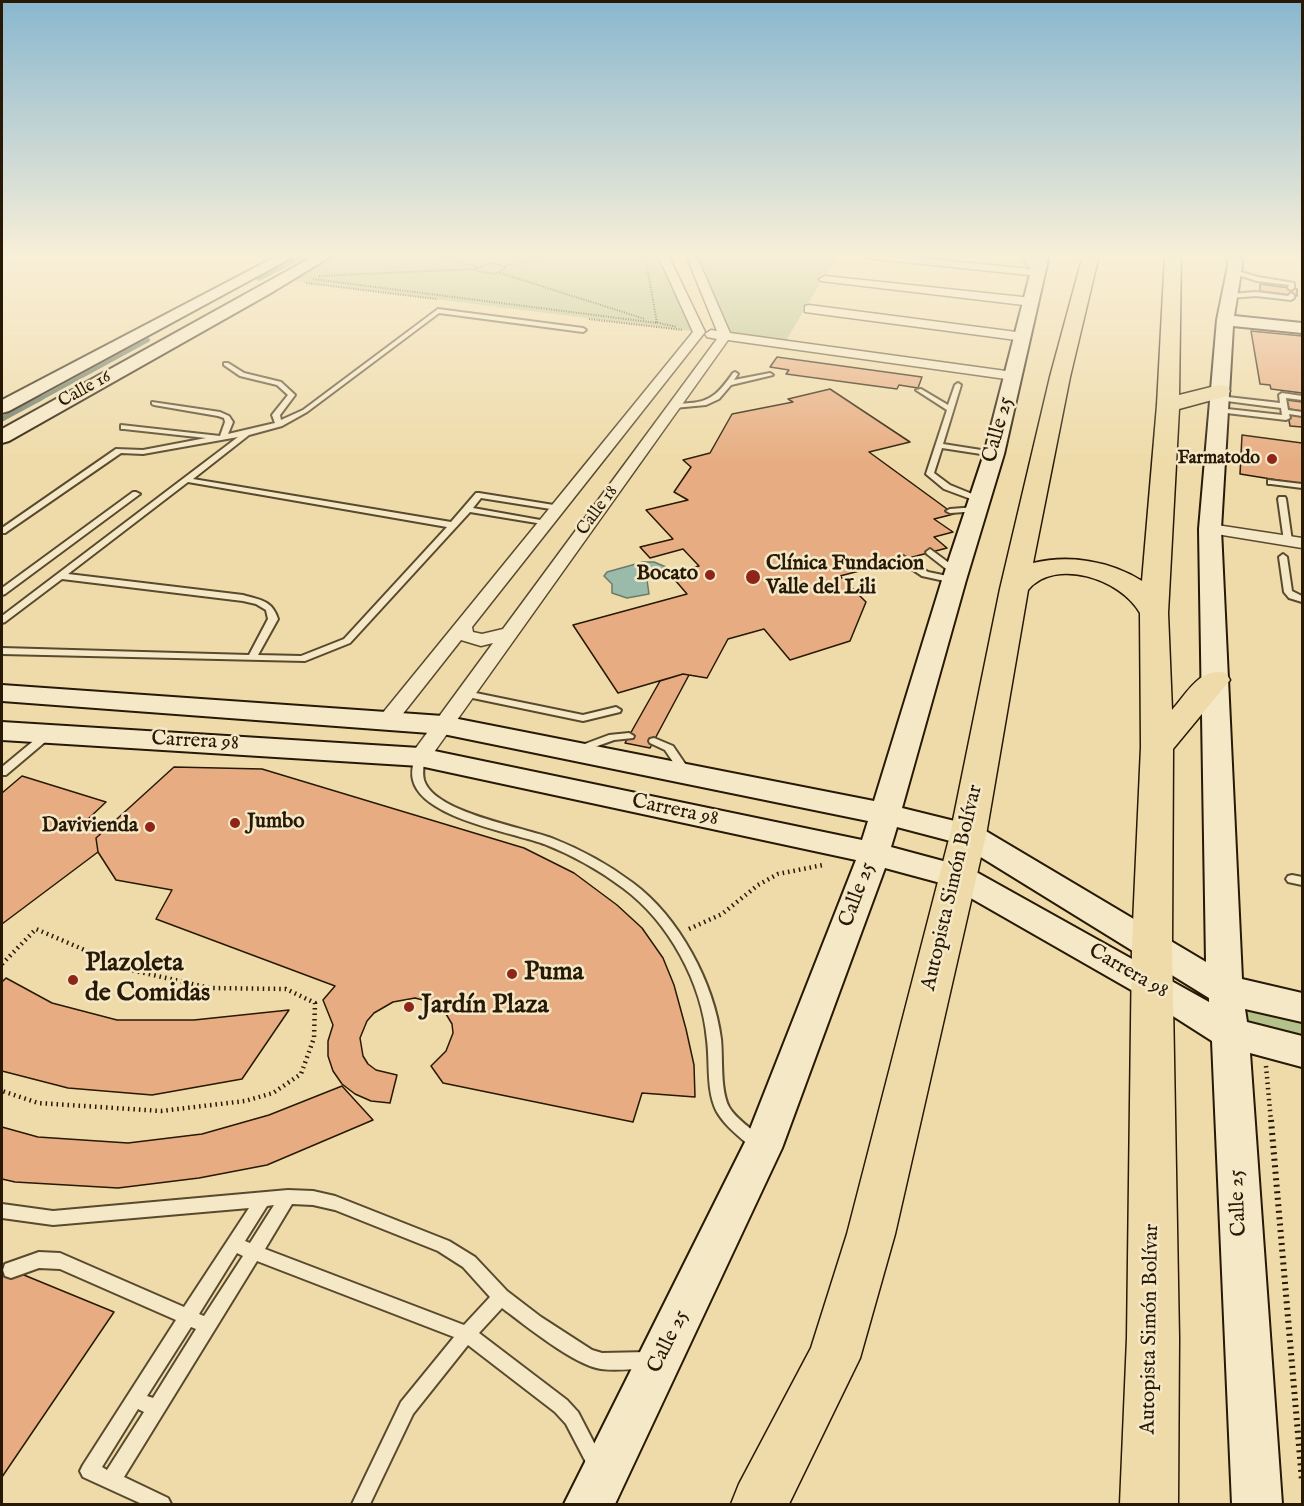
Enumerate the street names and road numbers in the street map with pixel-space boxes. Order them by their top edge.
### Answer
street label: Calle 16 [55,367,115,413]
street label: Calle 25 [978,394,1020,466]
street label: Calle 18 [573,482,623,540]
street label: Carrera 98 [150,727,240,757]
street label: Autopista Simón Bolívar [917,783,989,993]
street label: Carrera 98 [629,790,721,832]
street label: Calle 25 [835,859,881,931]
street label: Carrera 98 [1084,939,1172,1005]
street label: Calle 25 [1225,1169,1253,1237]
street label: Autopista Simón Bolívar [1137,1223,1165,1435]
street label: Calle 25 [643,1306,695,1378]

